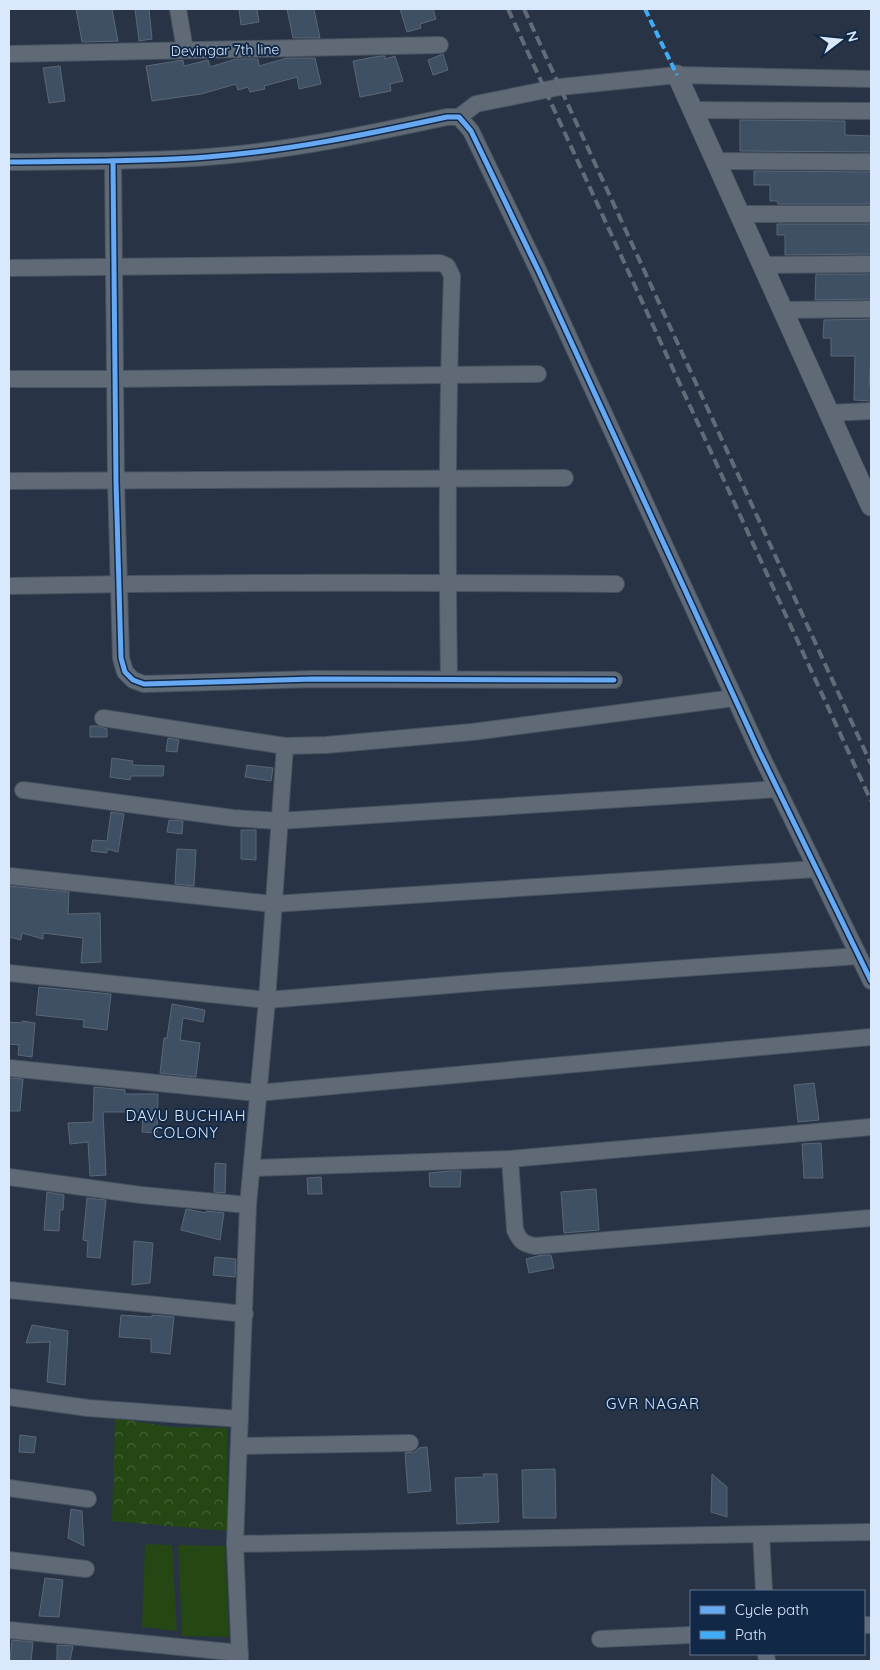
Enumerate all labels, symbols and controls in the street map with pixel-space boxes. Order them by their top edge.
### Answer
north arrow [815,15,865,65]
text: N [842,29,863,44]
street label: Devingar 7th line [170,40,280,60]
district label: DAVU BUCHIAH COLONY [125,1106,247,1142]
district label: GVR NAGAR [606,1394,700,1413]
legend [690,1590,865,1655]
text: Cycle path [735,1600,809,1619]
text: Path [735,1625,767,1644]

